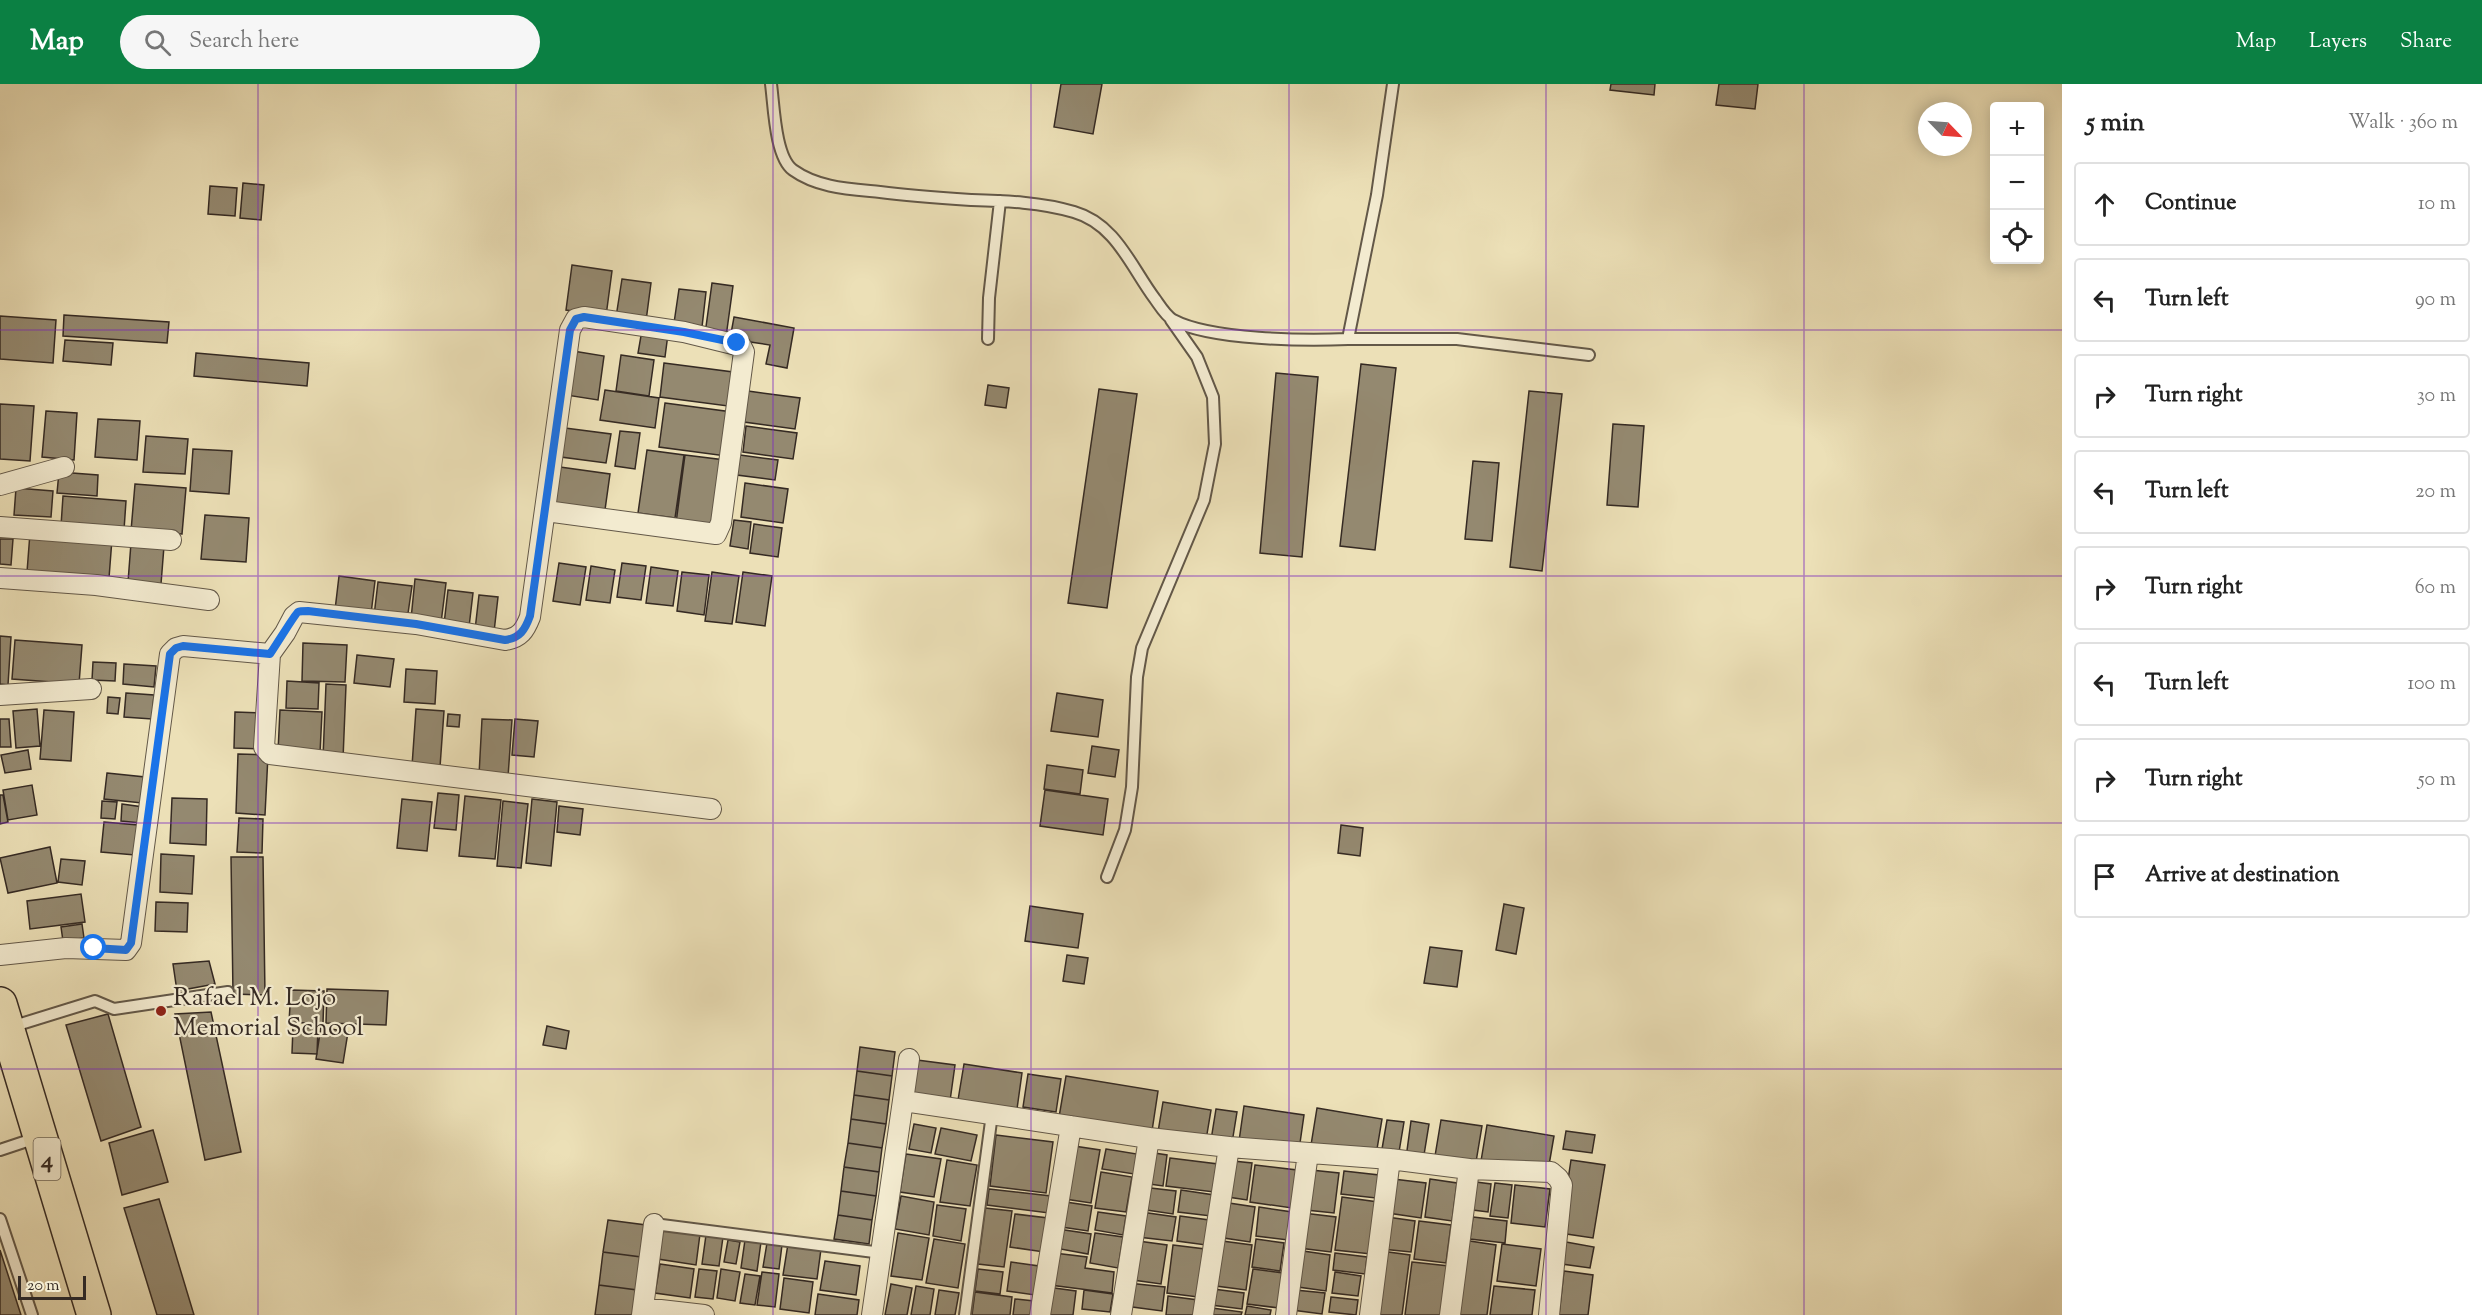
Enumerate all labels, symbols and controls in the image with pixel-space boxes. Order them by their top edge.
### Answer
search box [120,15,540,69]
text: Map [30,22,84,62]
icon: search [141,26,174,59]
text: Search here [189,26,299,58]
text: Map [2236,27,2276,57]
text: Layers [2309,27,2367,57]
text: Share [2400,27,2452,57]
north arrow [1918,102,1972,156]
map controls [1990,102,2044,264]
button: + [1990,102,2044,156]
text: 5 min [2086,105,2145,142]
text: Walk · 360 m [2348,109,2458,138]
button: − [1990,156,2044,210]
icon: ahead [2088,188,2121,221]
text: Continue [2145,188,2236,220]
text: 10 m [2418,190,2456,219]
button: locate [1990,210,2044,264]
icon: left [2088,284,2121,317]
text: Turn left [2145,284,2228,316]
text: 90 m [2415,286,2456,315]
route end [723,329,749,355]
icon: right [2088,380,2121,413]
text: Turn right [2145,380,2242,412]
text: 30 m [2417,382,2456,411]
icon: left [2088,476,2121,509]
text: Turn left [2145,476,2228,508]
text: 20 m [2415,478,2456,507]
icon: right [2088,572,2121,605]
text: Turn right [2145,572,2242,604]
text: 60 m [2415,574,2456,603]
icon: left [2088,668,2121,701]
text: Turn left [2145,668,2228,700]
text: 100 m [2407,670,2456,699]
icon: right [2088,764,2121,797]
text: Turn right [2145,764,2242,796]
text: 50 m [2418,766,2456,795]
icon: arrive [2088,860,2121,893]
text: Arrive at destination [2145,860,2340,892]
route start [80,934,106,960]
place label: Rafael M. Lojo Memorial School [173,980,364,1047]
marker: Rafael M. Lojo Memorial School [154,1004,168,1018]
road number: 4 [34,1138,60,1180]
scale bar [18,1273,86,1300]
text: 20 m [27,1275,60,1298]

